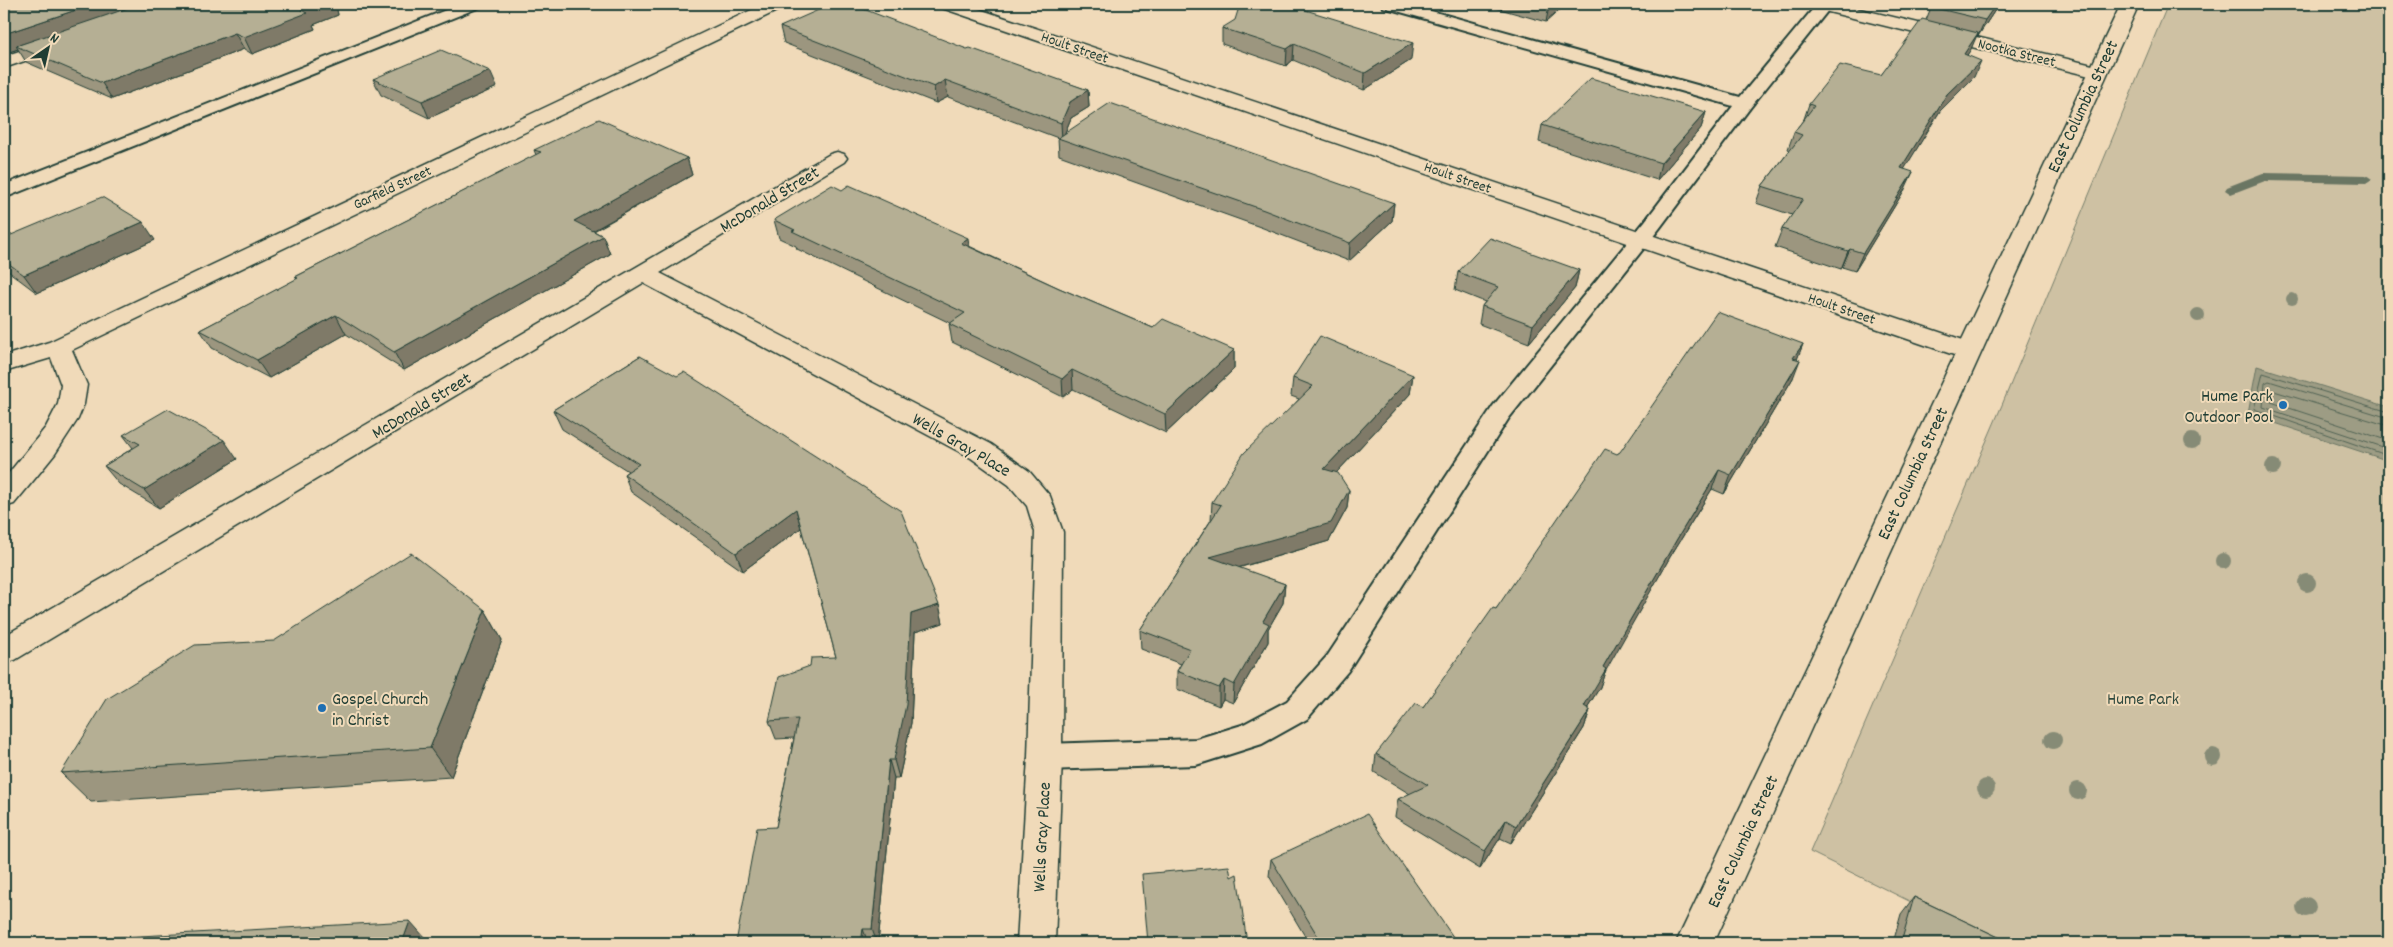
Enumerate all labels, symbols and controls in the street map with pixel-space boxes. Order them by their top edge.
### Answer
north arrow [22,22,72,72]
street label: Hoult Street [1038,27,1111,71]
text: N [46,29,63,49]
street label: Nootka Street [1975,34,2058,74]
street label: East Columbia Street [2043,36,2126,177]
street label: Hoult Street [1421,157,1494,201]
street label: Garfield Street [350,161,436,217]
street label: McDonald Street [716,161,825,241]
street label: Hoult Street [1805,288,1878,332]
street label: McDonald Street [368,367,477,447]
place label: Hume Park Outdoor Pool [2185,385,2274,431]
marker: Hume Park Outdoor Pool [2277,399,2289,411]
street label: East Columbia Street [1873,403,1956,544]
street label: Wells Gray Place [907,408,1015,485]
place label: Gospel Church in Christ [332,688,428,734]
park label: Hume Park [2107,688,2179,713]
marker: Gospel Church in Christ [316,702,328,714]
street label: East Columbia Street [1703,771,1786,912]
street label: Wells Gray Place [1028,781,1059,893]

